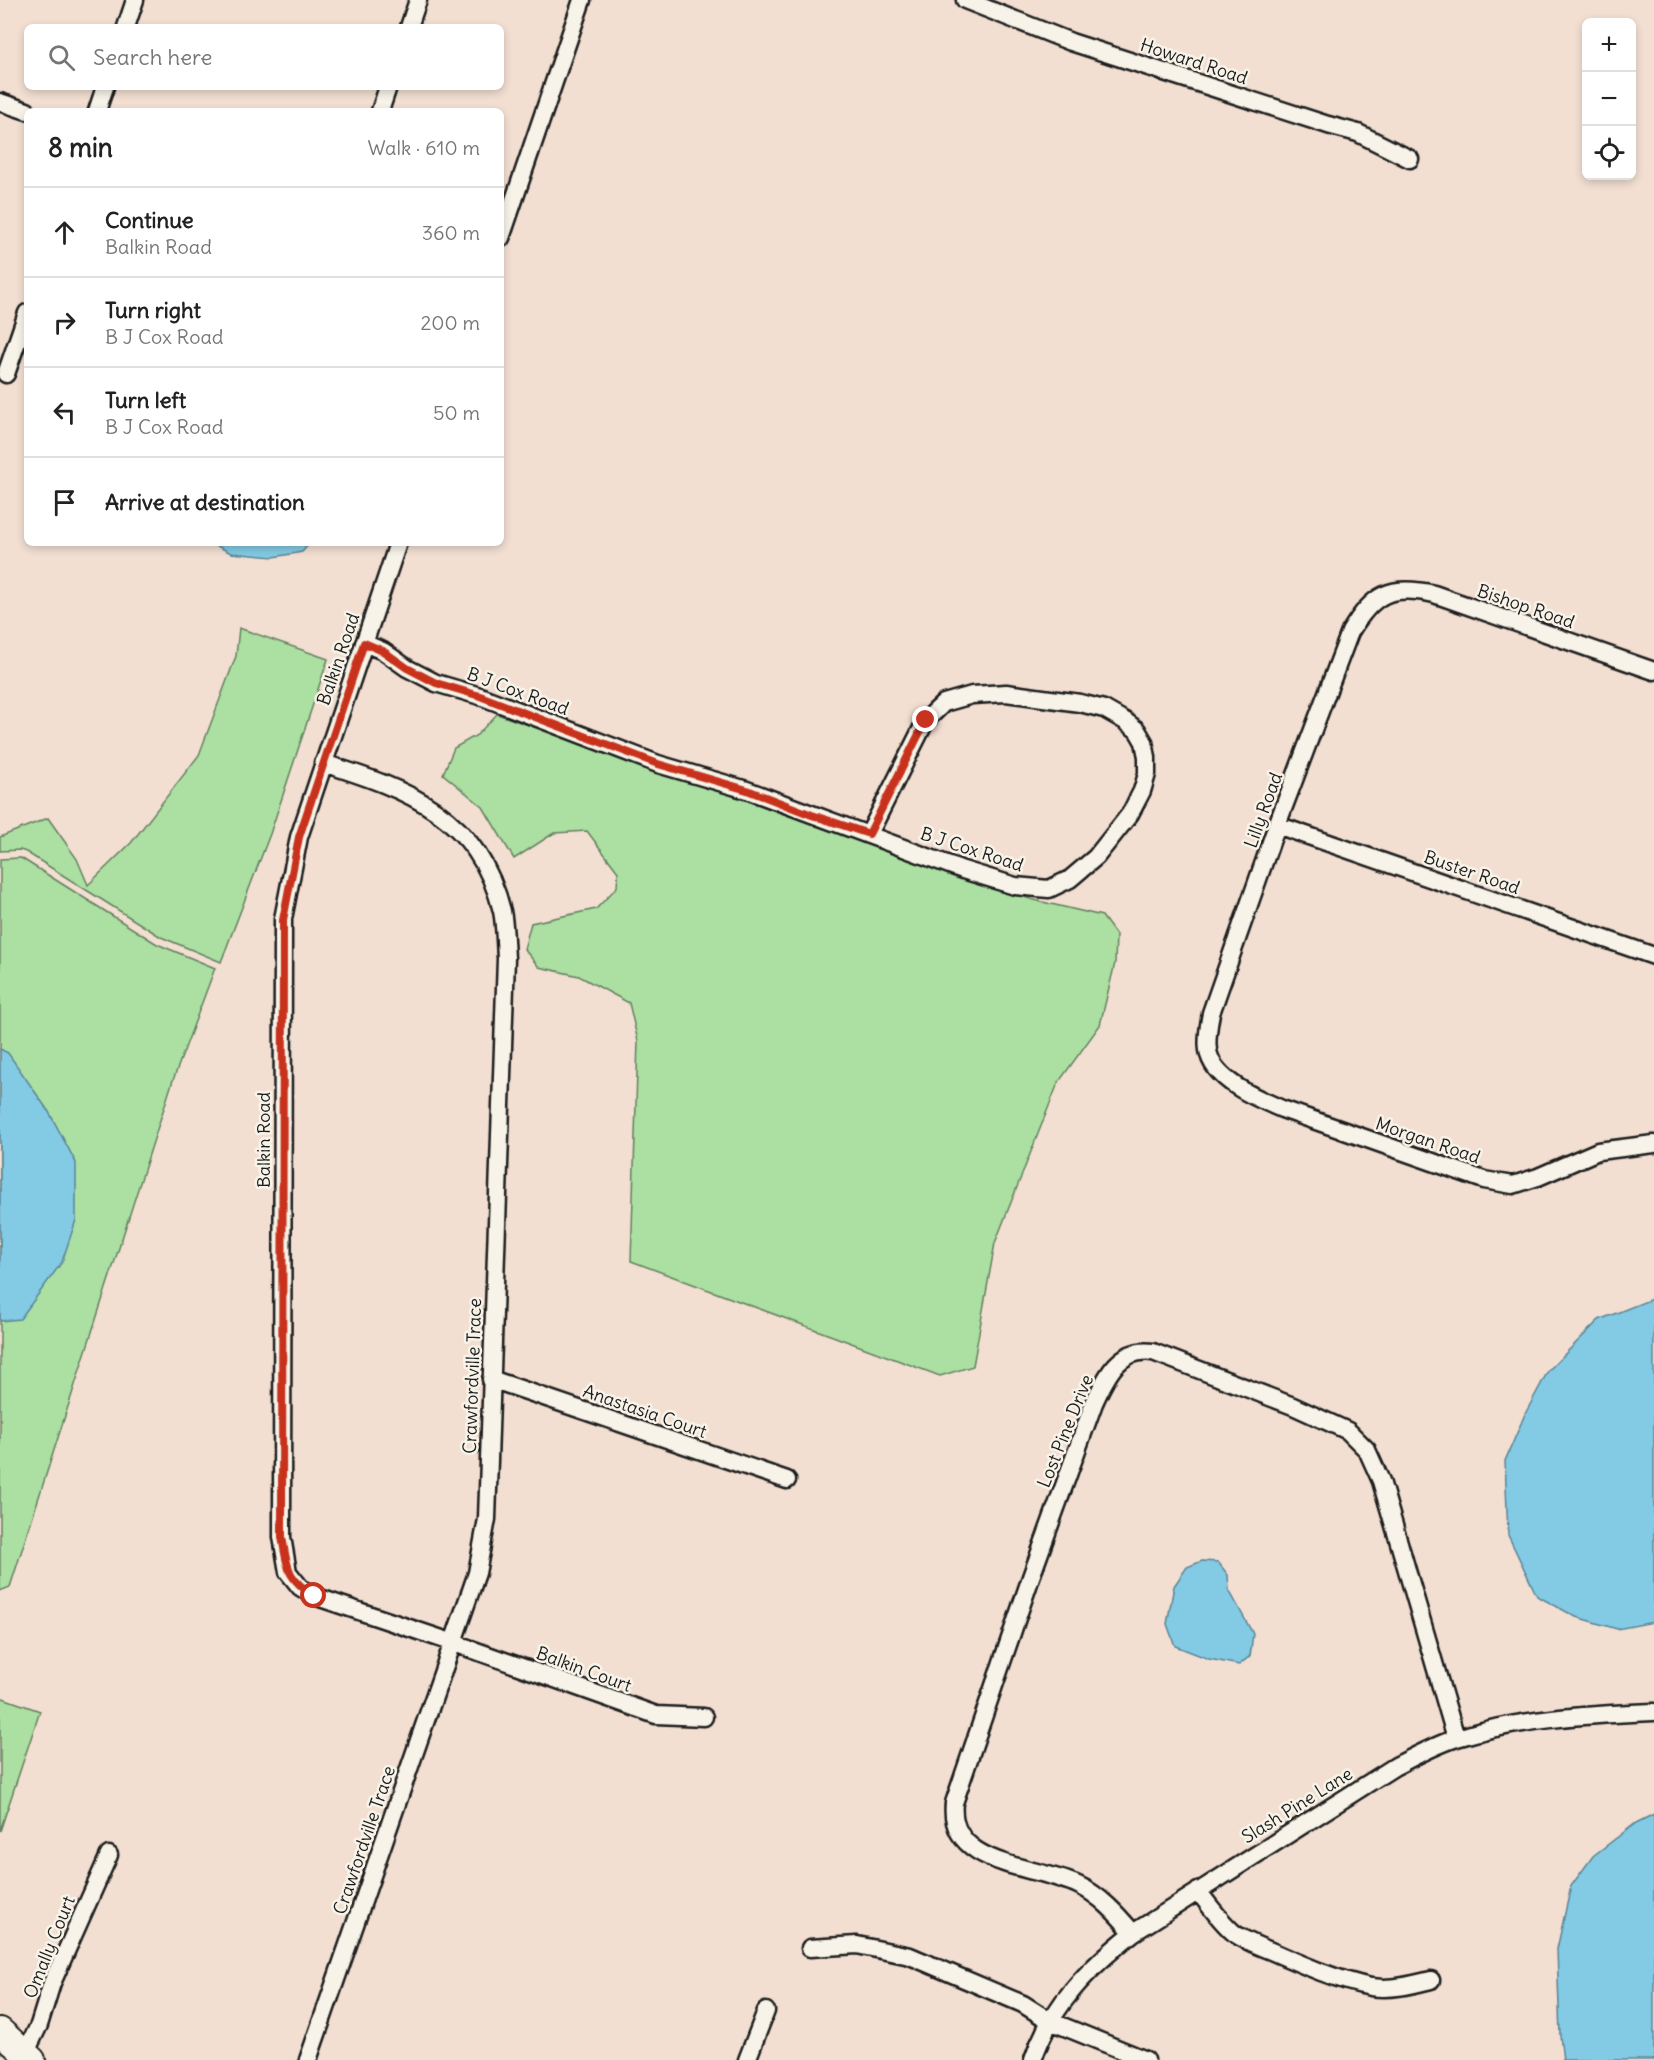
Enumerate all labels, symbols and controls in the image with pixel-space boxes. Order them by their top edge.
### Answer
map controls [1582,18,1636,180]
button: + [1582,18,1636,72]
search box [24,24,504,90]
street label: Howard Road [1137,33,1251,89]
icon: search [45,41,78,74]
text: Search here [93,43,212,71]
button: − [1582,72,1636,126]
button: locate [1582,126,1636,180]
text: 8 min [48,131,113,164]
text: Walk · 610 m [367,135,480,160]
text: Continue [105,206,194,234]
icon: ahead [48,216,81,249]
text: 360 m [422,220,480,245]
text: Balkin Road [105,234,212,259]
text: Turn right [105,296,201,324]
icon: right [48,306,81,339]
text: 200 m [420,310,480,335]
text: B J Cox Road [105,324,223,349]
text: Turn left [105,386,186,414]
icon: left [48,396,81,429]
text: 50 m [433,400,480,425]
text: B J Cox Road [105,414,223,439]
icon: arrive [48,486,81,519]
text: Arrive at destination [105,488,305,516]
street label: Bishop Road [1474,579,1578,633]
street label: Balkin Road [311,609,365,708]
street label: B J Cox Road [464,662,572,720]
route end [912,706,938,732]
street label: Lilly Road [1239,769,1287,851]
street label: B J Cox Road [918,822,1027,877]
street label: Buster Road [1421,845,1523,899]
street label: Balkin Road [252,1091,275,1188]
street label: Morgan Road [1373,1111,1484,1169]
street label: Crawfordville Trace [458,1298,486,1454]
street label: Lost Pine Drive [1032,1371,1098,1491]
street label: Anastasia Court [580,1379,710,1443]
route start [300,1582,326,1608]
street label: Balkin Court [533,1641,635,1697]
street label: Slash Pine Lane [1237,1762,1357,1848]
street label: Crawfordville Trace [328,1763,400,1917]
street label: Omally Court [18,1892,80,2002]

